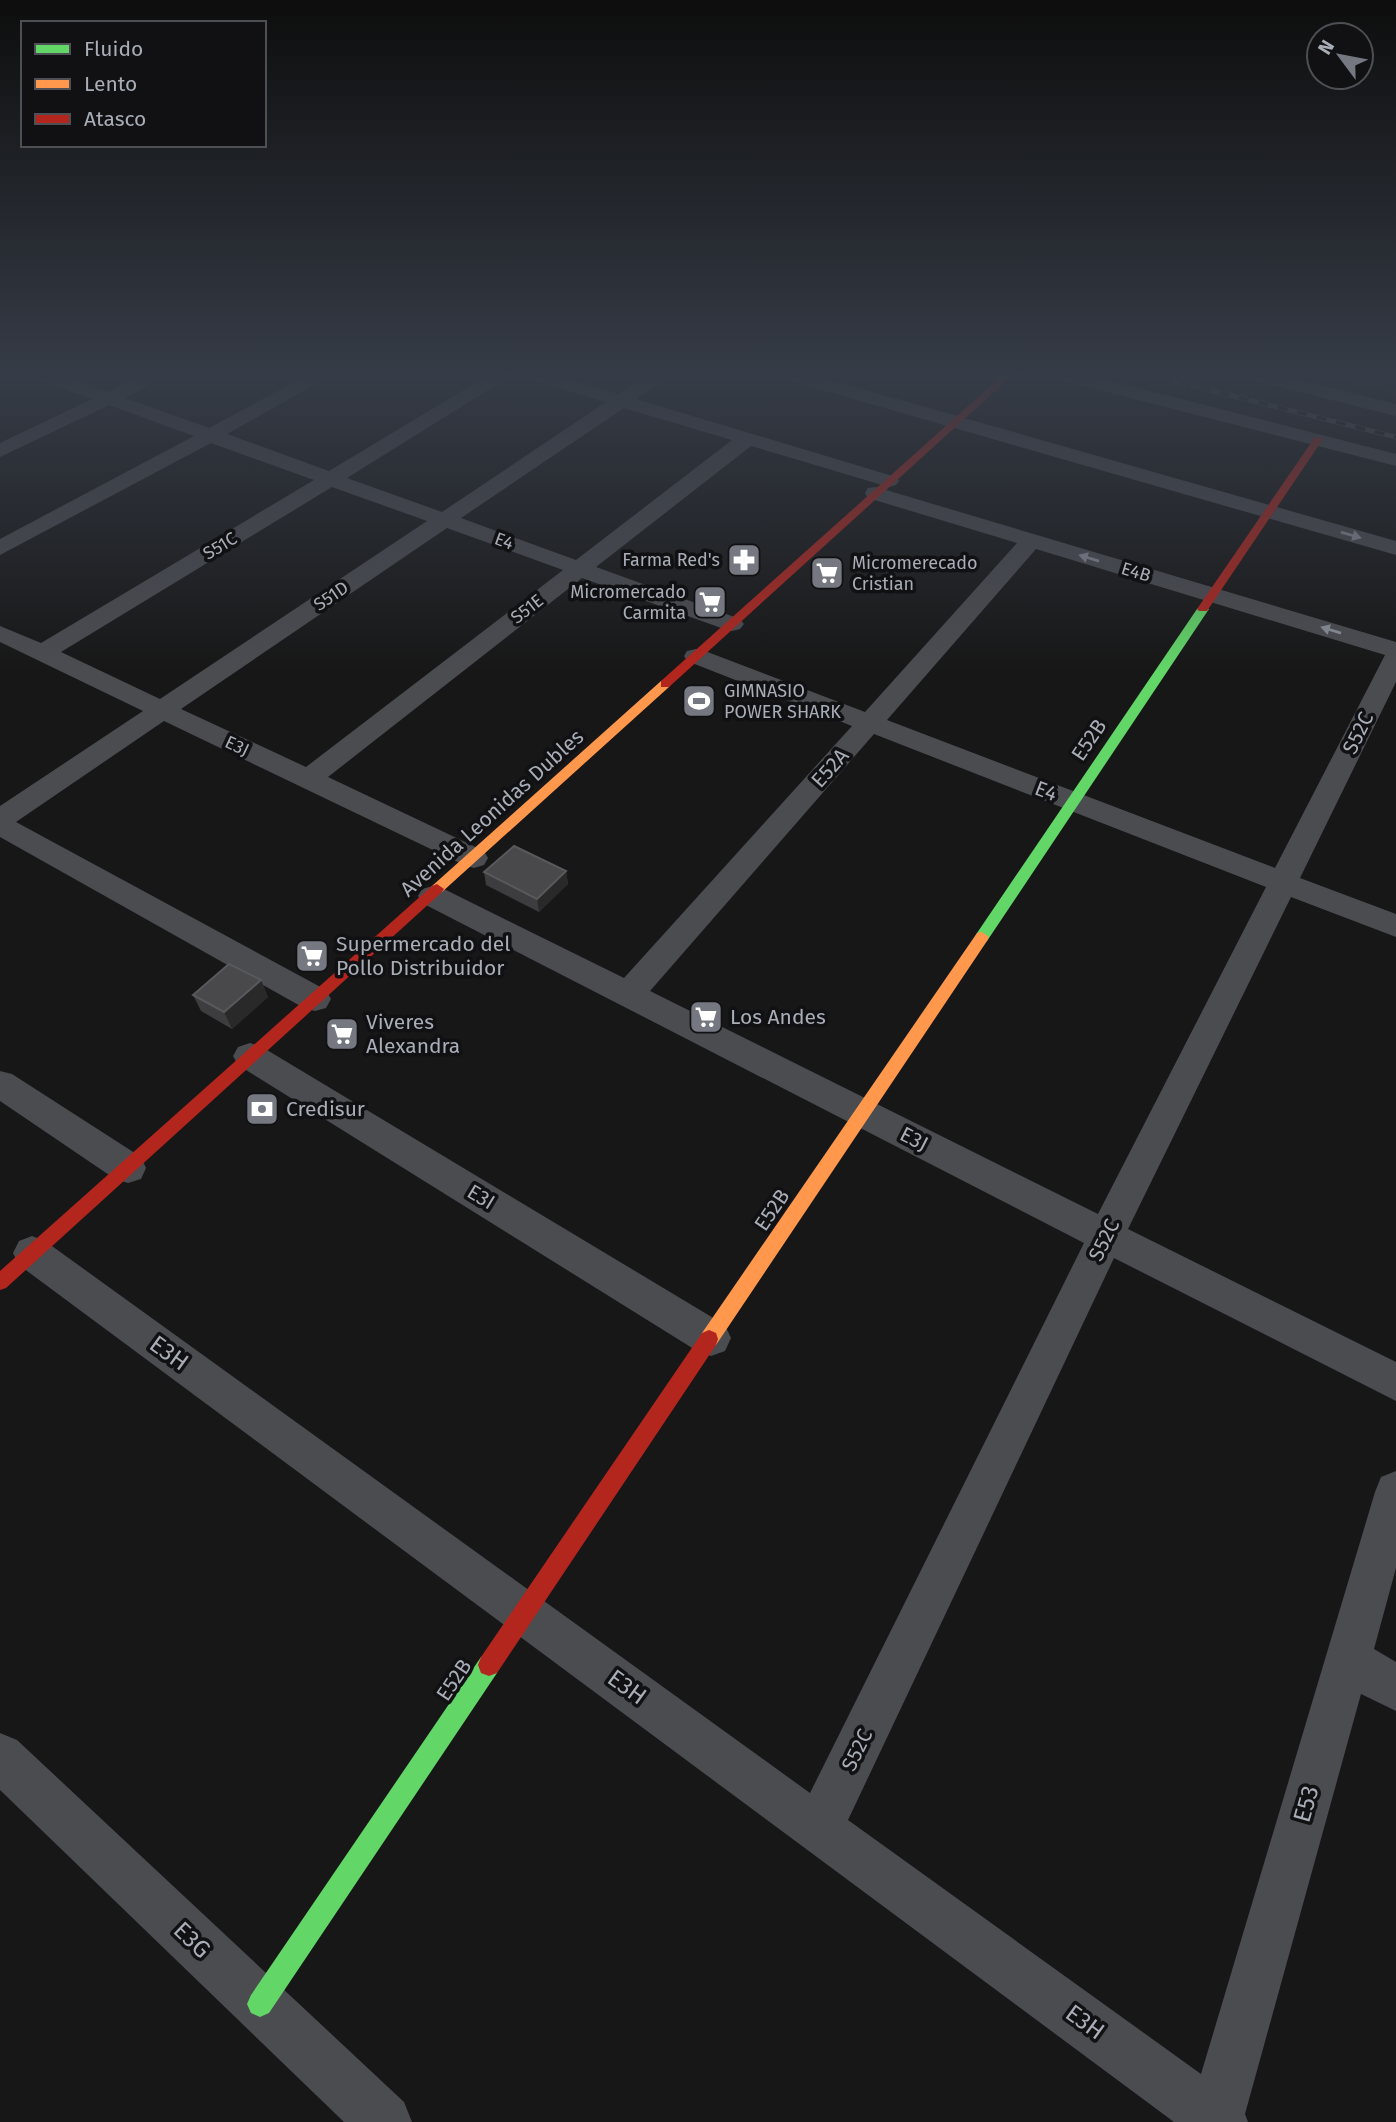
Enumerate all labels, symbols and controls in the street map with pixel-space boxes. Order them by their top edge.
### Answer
legend [21,21,266,147]
north arrow [1305,21,1375,91]
text: Fluido [84,36,143,62]
text: N [1313,36,1339,59]
text: Lento [84,71,137,97]
text: Atasco [84,106,146,132]
street label: S51C [199,527,241,565]
street label: E4 [491,527,517,555]
one-way arrow [1341,530,1362,540]
pharmacy icon: Farma Red's [725,541,763,579]
place label: Farma Red's [622,549,720,571]
place label: Micromerecado Cristian [852,552,978,595]
one-way arrow [1079,552,1100,562]
supermarket icon: Micromerecado Cristian [808,554,846,592]
street label: E4B [1119,557,1153,587]
street label: S51D [309,576,353,616]
place label: Micromercado Carmita [570,581,686,624]
supermarket icon: Micromercado Carmita [691,583,729,621]
street label: S51E [506,589,548,629]
one-way arrow [1320,625,1341,635]
place label: GIMNASIO POWER SHARK [724,680,841,723]
sports icon: GIMNASIO POWER SHARK [680,682,718,720]
street label: S52C [1337,707,1379,758]
street label: E52B [1066,714,1112,766]
street label: Avenida Leonidas Dubles [395,724,589,902]
street label: E3J [221,731,253,761]
street label: E52A [806,743,854,793]
street label: E4 [1031,775,1061,807]
place label: Supermercado del Pollo Distribuidor [336,931,510,981]
supermarket icon: Supermercado del Pollo Distribuidor [293,937,331,975]
supermarket icon: Los Andes [687,998,725,1036]
place label: Los Andes [730,1004,826,1030]
place label: Viveres Alexandra [366,1009,460,1059]
supermarket icon: Viveres Alexandra [323,1015,361,1053]
bank icon: Credisur [243,1090,281,1128]
place label: Credisur [286,1096,365,1122]
street label: E3J [896,1121,932,1157]
street label: E3I [462,1179,500,1215]
street label: E52B [749,1184,795,1236]
street label: S52C [1083,1214,1125,1265]
street label: E3H [144,1330,194,1376]
street label: E52B [431,1654,477,1706]
street label: E3H [602,1664,652,1710]
street label: S52C [836,1724,878,1775]
street label: E53 [1287,1783,1325,1825]
street label: E3G [168,1916,216,1964]
street label: E3H [1060,1999,1110,2045]

